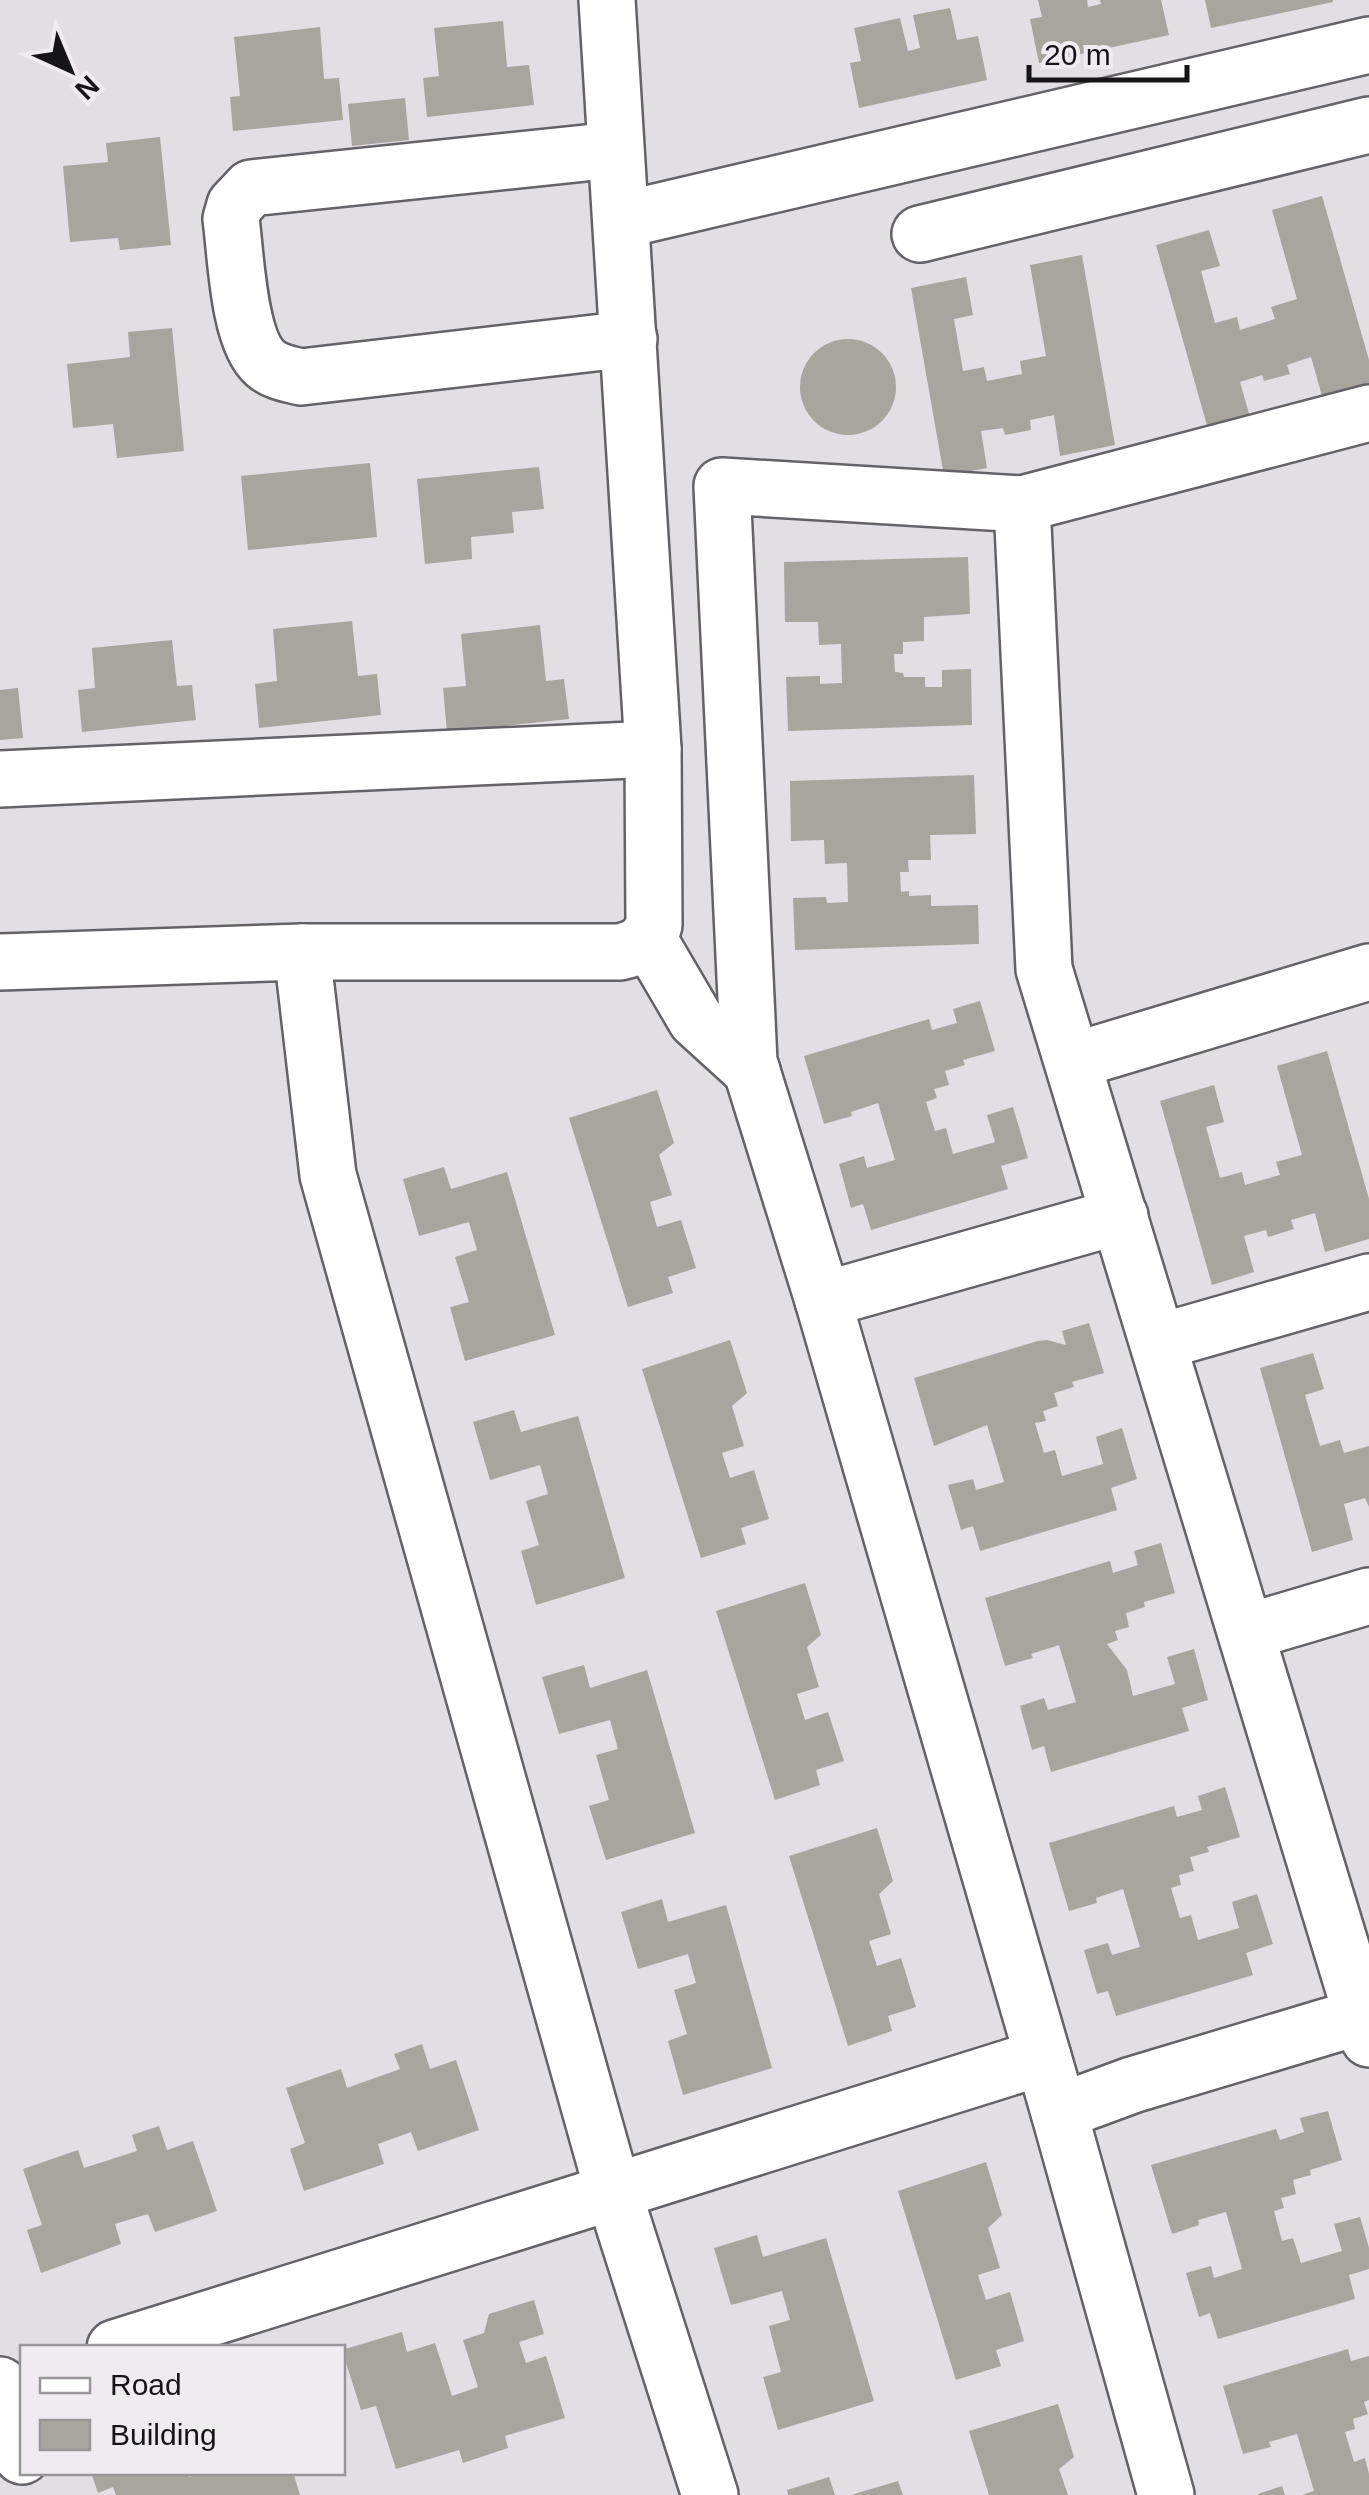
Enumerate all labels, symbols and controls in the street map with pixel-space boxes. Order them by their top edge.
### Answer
north arrow [20,20,120,120]
scale bar [1029,20,1186,82]
text: 20 m [1044,38,1111,71]
text: N [69,69,105,106]
legend [20,2345,345,2475]
text: Road [110,2368,182,2401]
text: Building [110,2418,217,2451]

